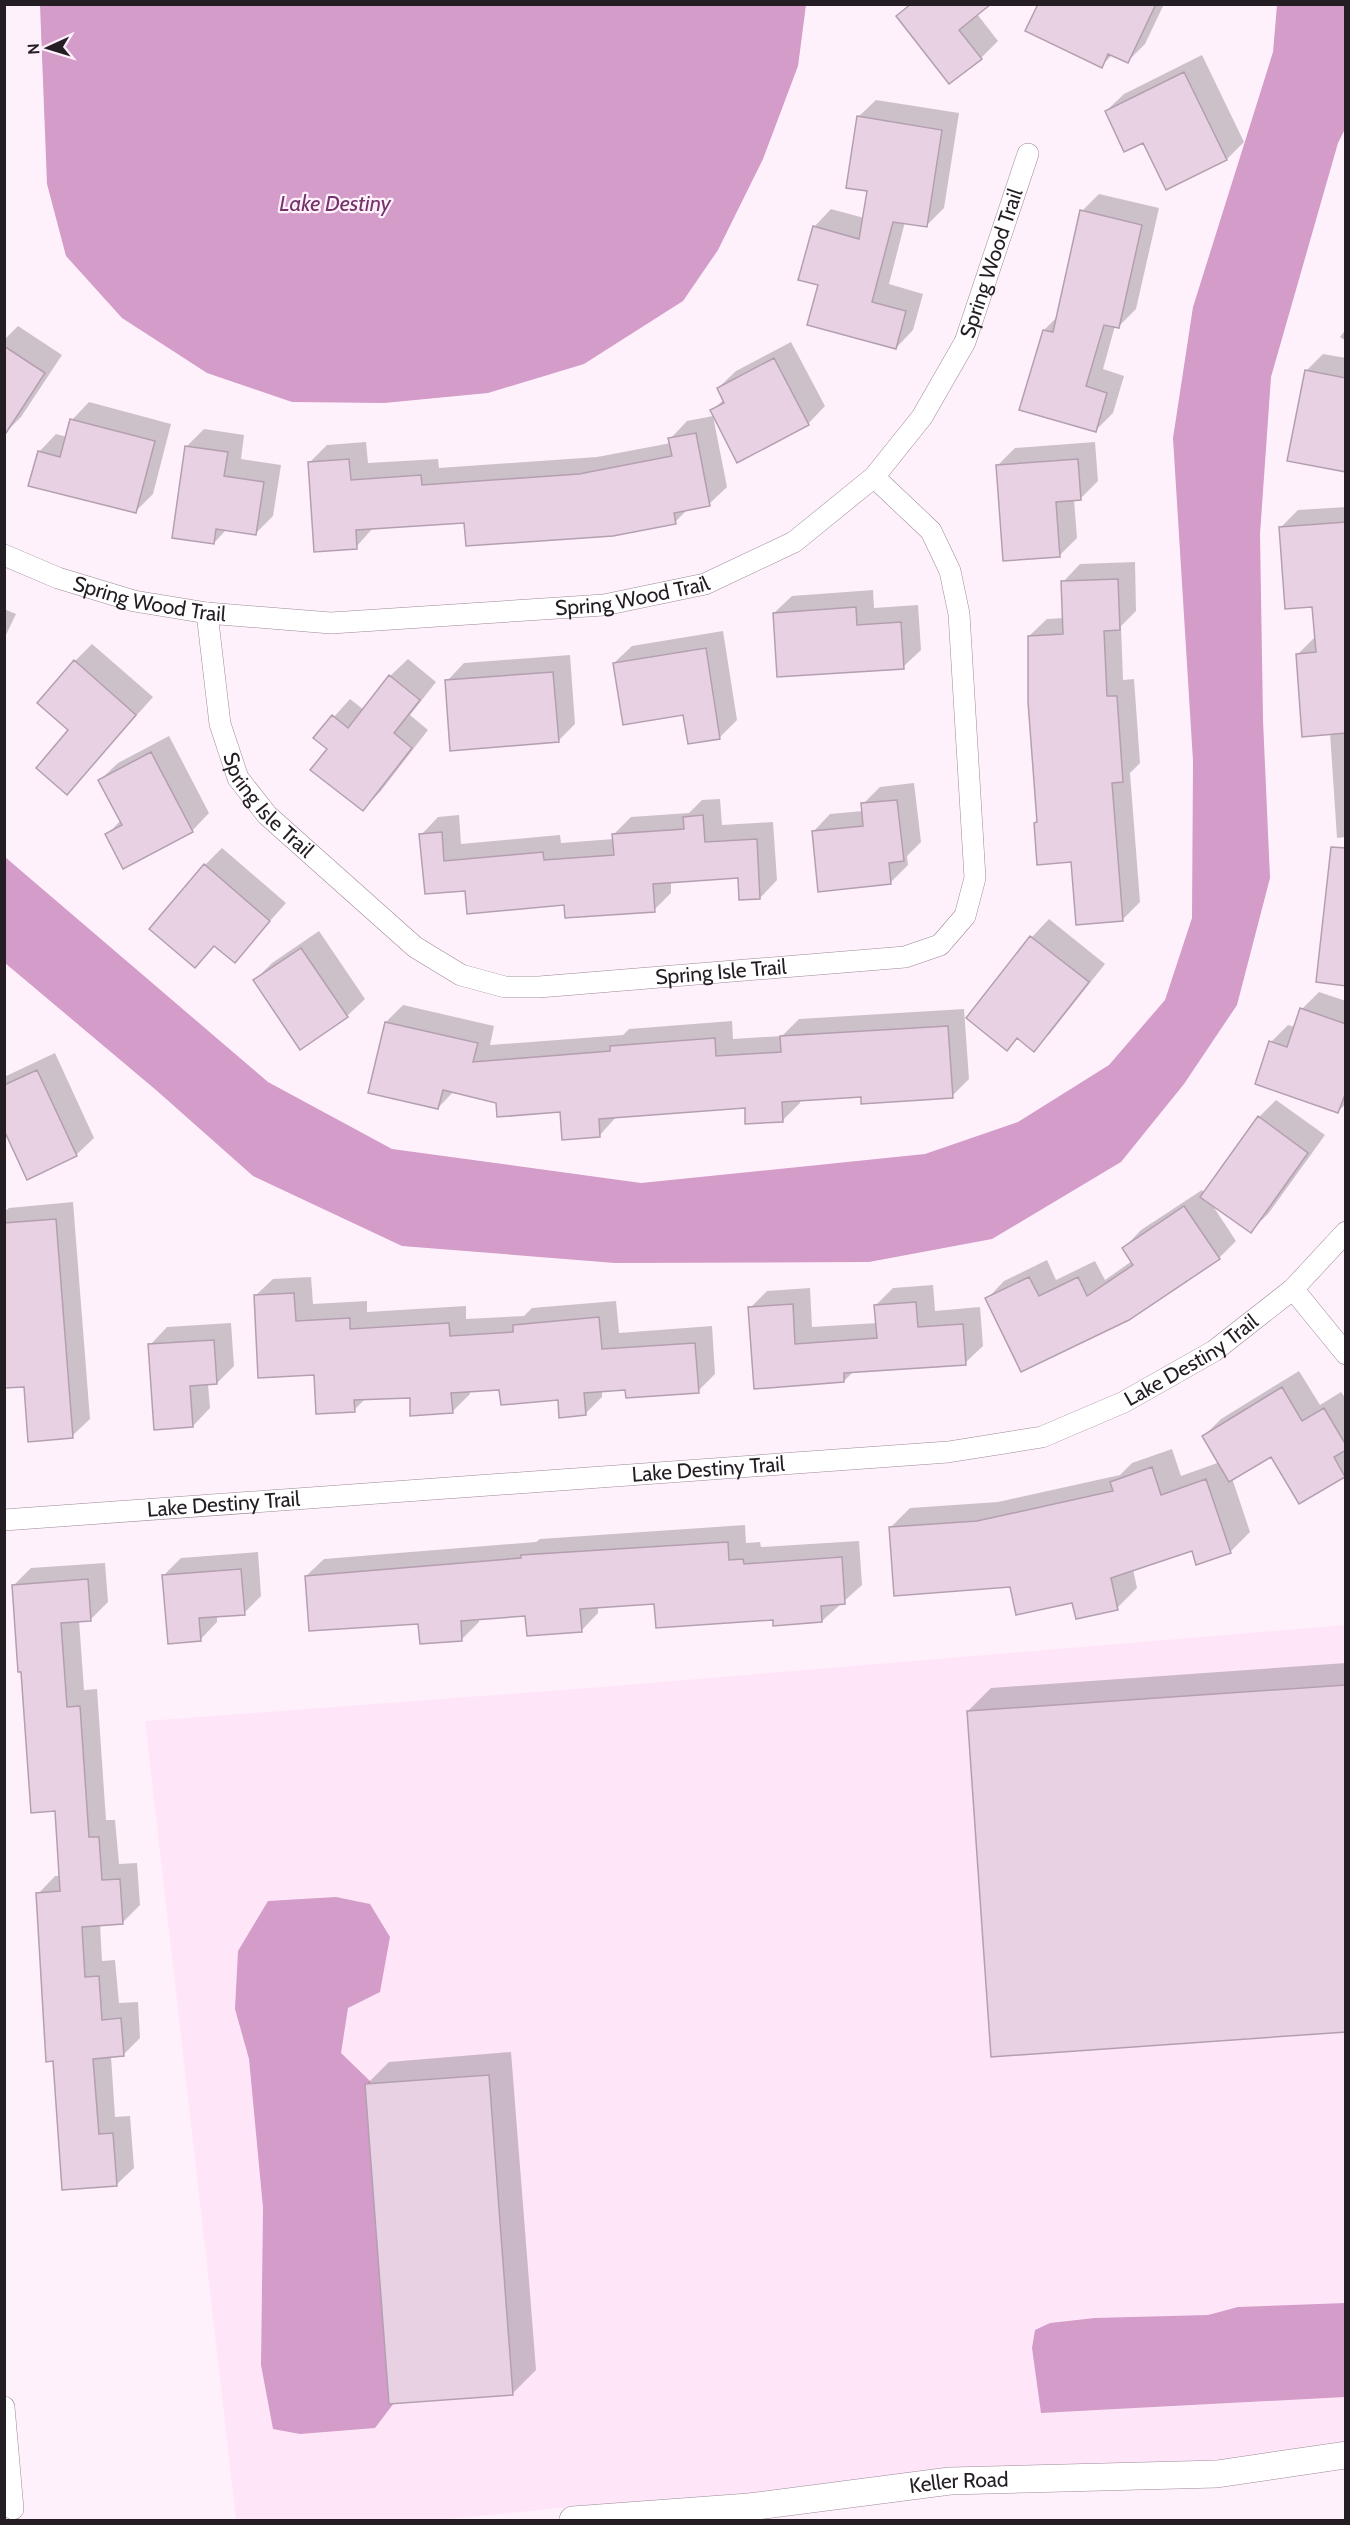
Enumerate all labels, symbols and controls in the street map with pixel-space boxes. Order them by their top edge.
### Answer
north arrow [18,18,78,78]
text: N [24,43,43,55]
street label: Spring Wood Trail [954,185,1028,341]
water label: Lake Destiny [279,190,392,217]
street label: Spring Wood Trail [70,570,227,626]
street label: Spring Wood Trail [554,571,713,620]
street label: Spring Isle Trail [218,749,319,863]
street label: Spring Isle Trail [654,954,787,989]
street label: Lake Destiny Trail [1120,1308,1263,1411]
street label: Lake Destiny Trail [631,1451,786,1487]
street label: Lake Destiny Trail [146,1486,301,1522]
street label: Keller Road [908,2466,1009,2498]

